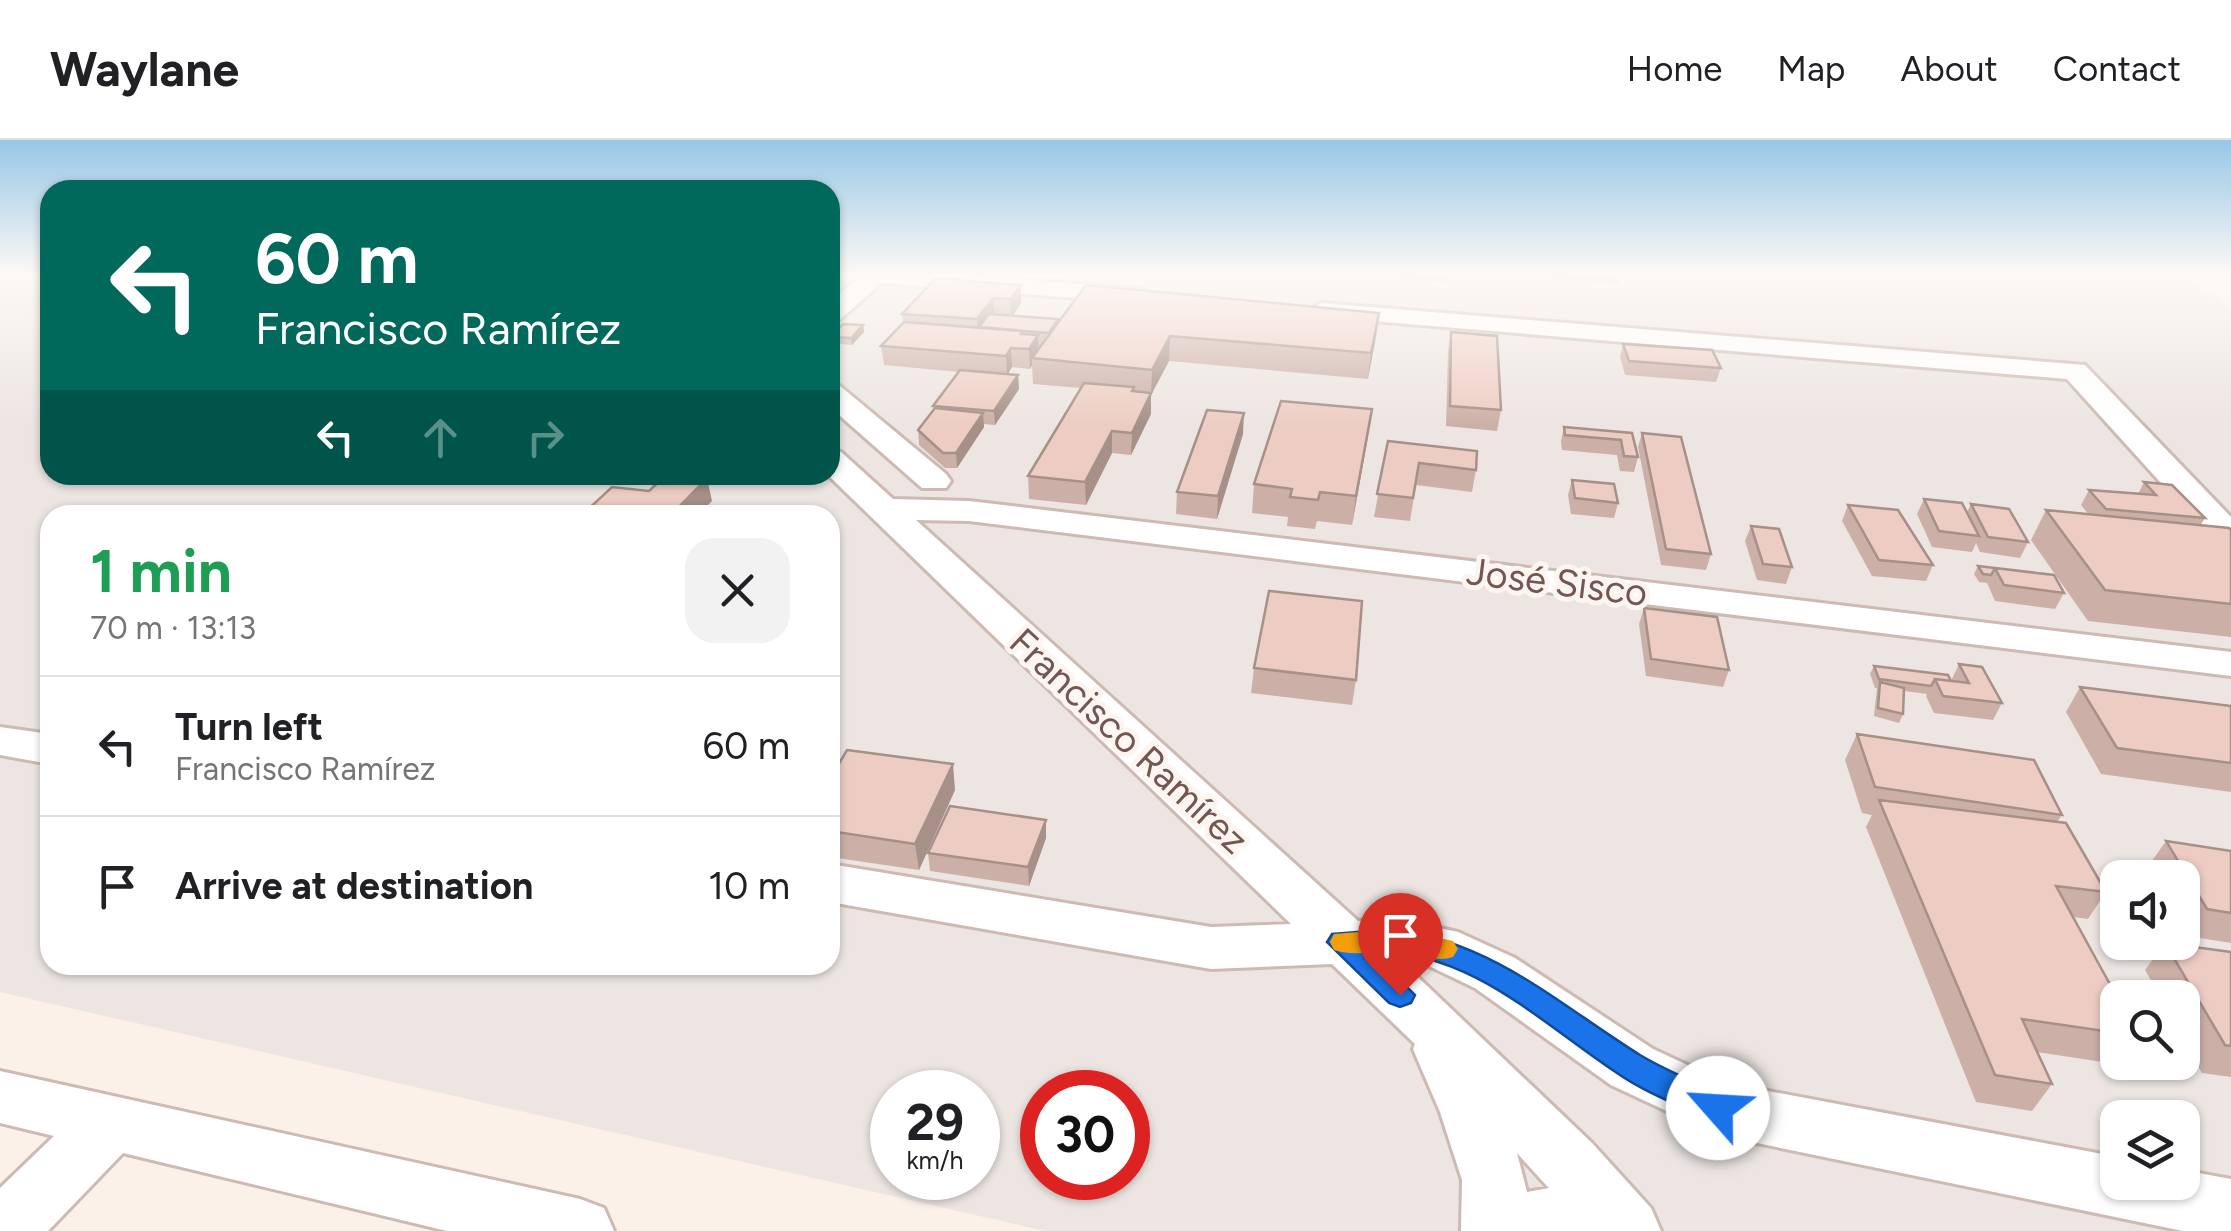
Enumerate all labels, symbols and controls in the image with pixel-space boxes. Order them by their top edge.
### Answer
text: Waylane [50,40,239,98]
text: Home [1627,48,1722,90]
text: Map [1777,48,1846,90]
text: About [1901,48,1998,90]
text: Contact [2053,48,2181,90]
text: 60 m [255,216,419,301]
icon: left [90,220,220,350]
text: Francisco Ramírez [255,301,621,355]
icon: left [308,410,363,465]
icon: ahead [413,410,468,465]
icon: right [518,410,573,465]
text: 1 min [90,535,232,607]
button: close [685,538,790,643]
street label: José Sisco [1464,548,1650,616]
text: 70 m · 13:13 [90,609,256,647]
street label: Francisco Ramírez [1000,619,1258,863]
text: Turn left [175,704,323,750]
icon: left [90,719,145,774]
text: 60 m [702,723,790,769]
text: Francisco Ramírez [175,750,435,788]
icon: arrive [90,859,145,914]
map controls [2100,860,2200,1200]
button: sound [2100,860,2200,960]
text: Arrive at destination [175,863,533,909]
text: 10 m [708,863,790,909]
pin [1358,893,1443,996]
icon: arrive [1373,908,1428,963]
button: search [2100,980,2200,1080]
position arrow [1666,1056,1770,1160]
speed limit sign: 30 [1020,1070,1150,1200]
text: 29 [906,1092,964,1153]
button: layers [2100,1100,2200,1200]
text: km/h [906,1145,964,1175]

